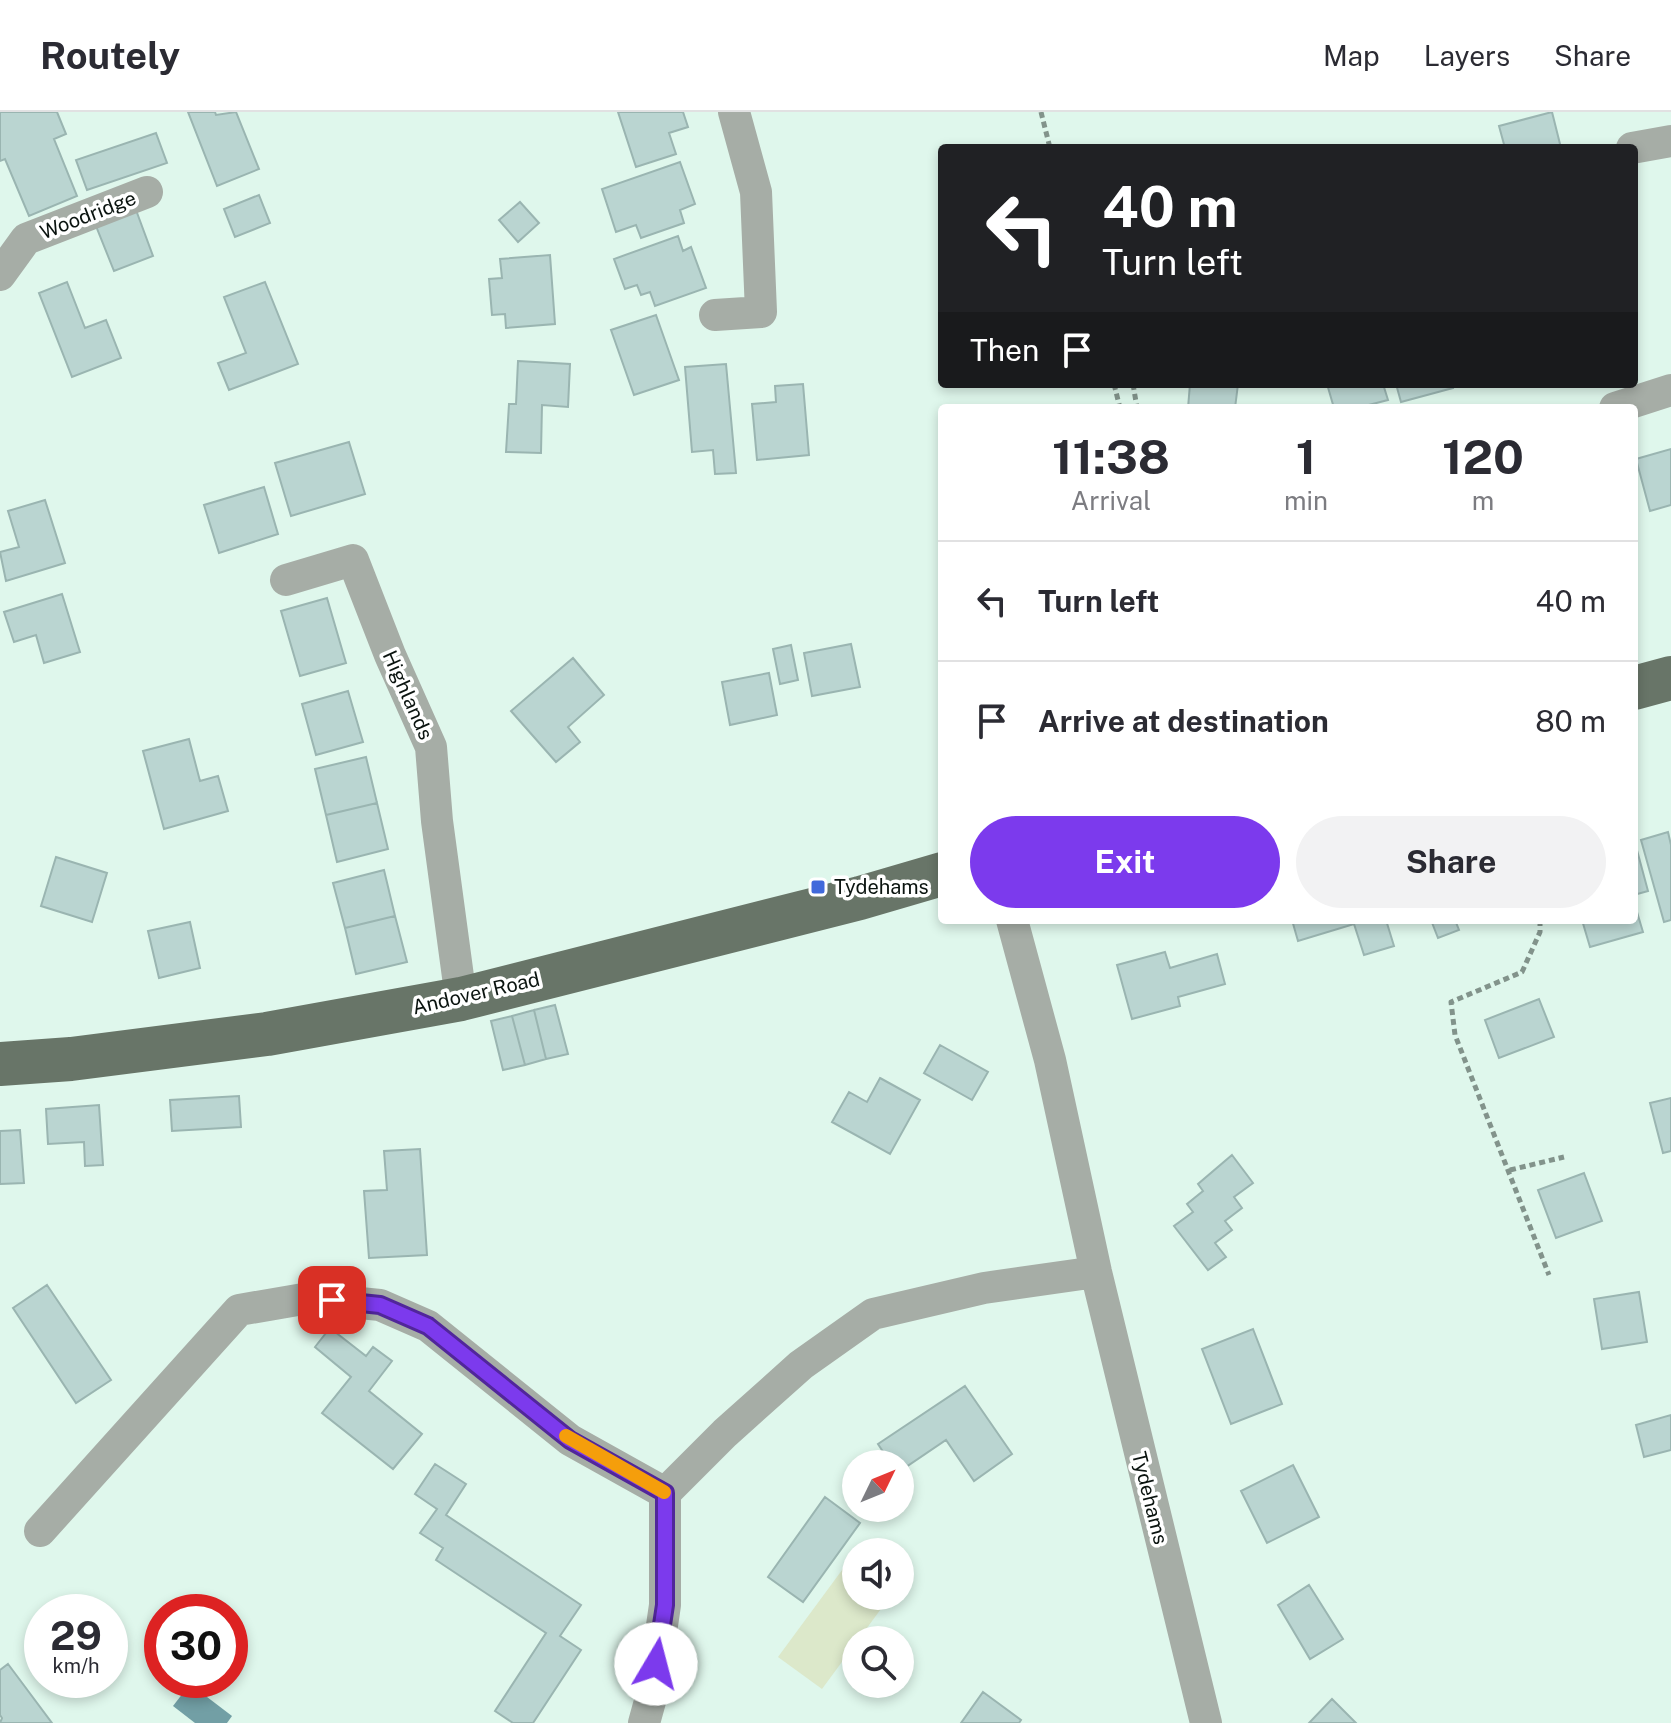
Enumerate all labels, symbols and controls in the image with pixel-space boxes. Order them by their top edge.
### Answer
text: Routely [40,33,180,78]
text: Map [1323,39,1380,72]
text: Layers [1424,39,1510,72]
text: Share [1554,39,1631,72]
text: 40 m [1102,174,1238,240]
icon: left [970,176,1074,280]
street label: Woodridge [37,186,139,244]
text: Turn left [1102,241,1243,283]
icon: arrive [1055,328,1099,372]
text: Then [970,332,1039,368]
text: 11:38 [1052,428,1170,485]
text: 1 [1296,428,1316,485]
text: 120 [1442,428,1524,485]
text: Arrival [1071,485,1151,516]
text: min [1284,485,1328,516]
text: m [1472,485,1494,516]
icon: left [970,579,1014,623]
text: Turn left [1038,583,1159,619]
text: 40 m [1536,583,1606,619]
street label: Highlands [378,647,438,743]
icon: arrive [970,699,1014,743]
text: Arrive at destination [1038,703,1329,739]
text: 80 m [1535,703,1606,739]
button: Exit [970,816,1280,908]
button: Share [1296,816,1606,908]
place label: Tydehams [834,875,929,899]
marker: Tydehams [809,878,827,896]
street label: Andover Road [410,967,542,1019]
pin [298,1266,366,1334]
icon: arrive [310,1278,354,1322]
street label: Tydehams [1127,1449,1173,1547]
north arrow [842,1450,914,1522]
map controls [842,1450,914,1698]
button: sound [842,1538,914,1610]
speed limit sign: 30 [144,1594,248,1698]
text: 29 [50,1612,102,1659]
position arrow [614,1622,698,1706]
button: search [842,1626,914,1698]
text: km/h [52,1654,100,1678]

